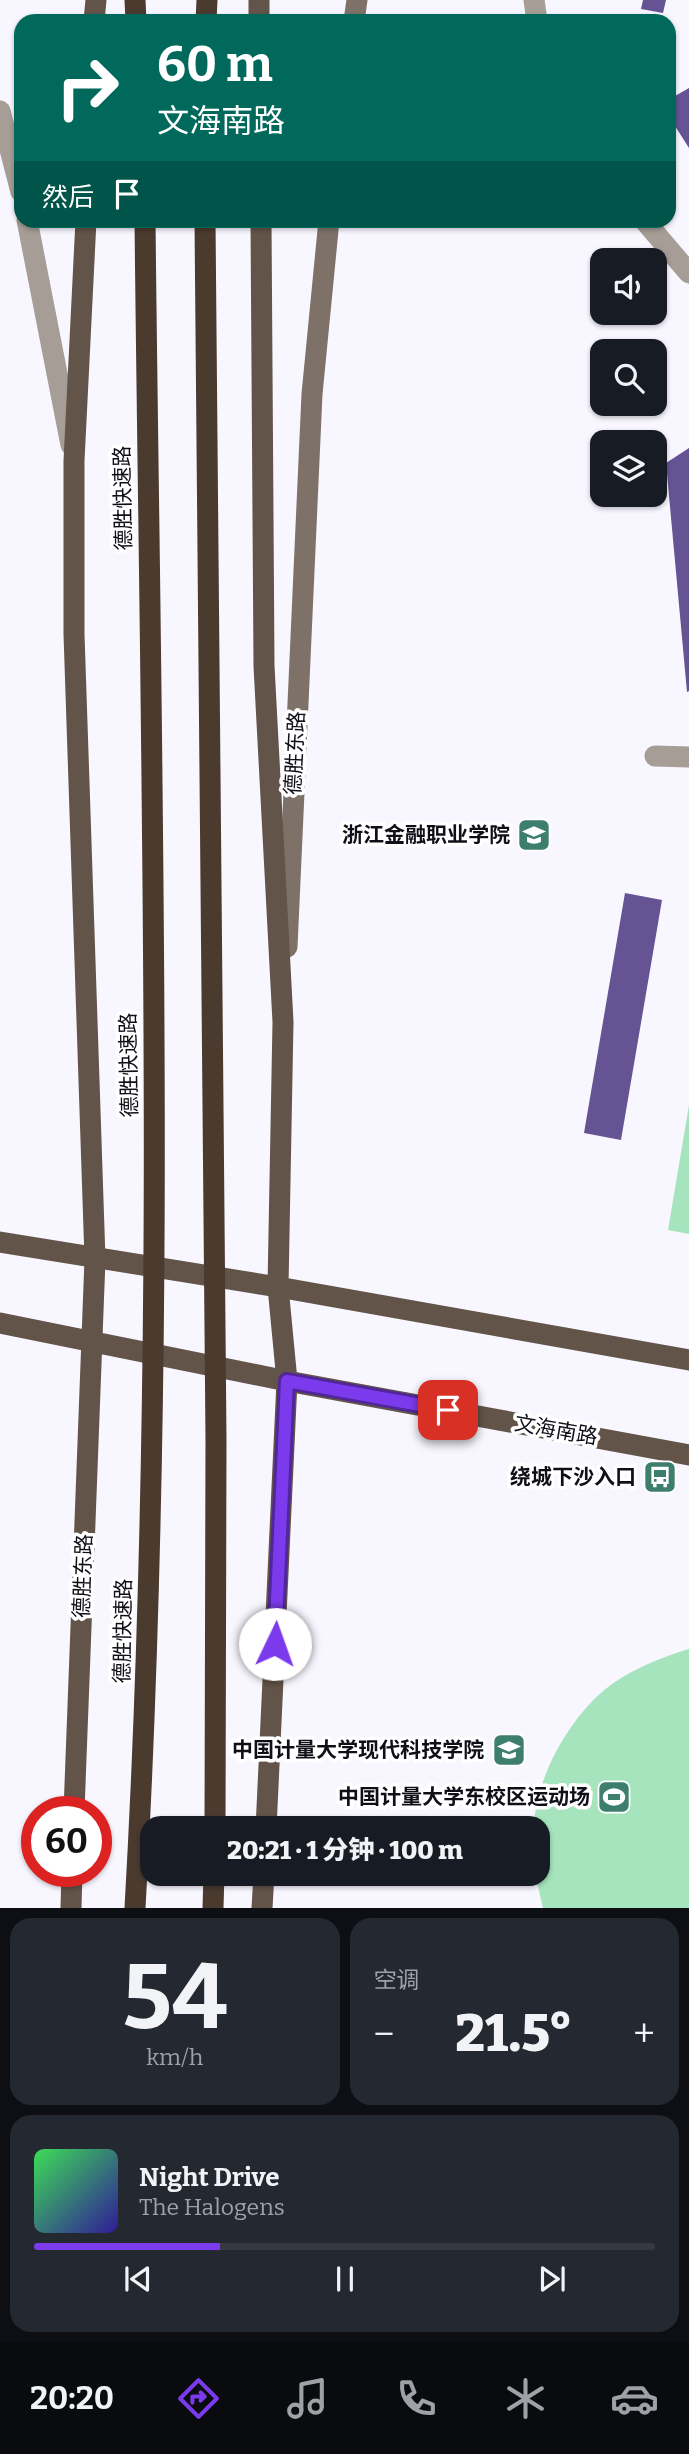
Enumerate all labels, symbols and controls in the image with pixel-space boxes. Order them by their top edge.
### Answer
text: 60 m [157,35,273,94]
icon: right [42,42,133,133]
text: 文海南路 [157,102,285,140]
icon: arrive [108,175,146,213]
text: 然后 [42,182,94,213]
map controls [590,248,667,507]
button: sound [590,248,667,325]
button: search [590,339,667,416]
button: layers [590,430,667,507]
street label: 德胜快速路 [109,445,137,551]
street label: 德胜东路 [280,710,310,796]
school or university icon: 浙江金融职业学院 [515,816,553,854]
place label: 浙江金融职业学院 [342,822,510,848]
street label: 德胜快速路 [115,1012,143,1118]
pin [418,1380,478,1440]
icon: arrive [429,1391,467,1429]
street label: 文海南路 [512,1410,600,1450]
bus stop icon: 绕城下沙入口 [641,1458,679,1496]
place label: 绕城下沙入口 [510,1464,636,1490]
street label: 德胜东路 [69,1534,97,1618]
street label: 德胜快速路 [109,1578,137,1684]
position arrow [238,1607,312,1681]
school or university icon: 中国计量大学现代科技学院 [490,1731,528,1769]
place label: 中国计量大学现代科技学院 [232,1737,484,1763]
sports icon: 中国计量大学东校区运动场 [595,1778,633,1816]
place label: 中国计量大学东校区运动场 [338,1784,590,1810]
speed limit sign: 60 [21,1796,112,1887]
text: 20:21 · 1 分钟 · 100 m [227,1835,463,1866]
text: 54 [122,1943,227,2052]
text: 空调 [374,1966,420,1994]
text: 21.5° [455,2002,572,2065]
text: − [374,2011,394,2057]
text: + [633,2011,655,2057]
text: km/h [146,2043,203,2071]
text: Night Drive [139,2162,280,2193]
text: The Halogens [139,2193,285,2221]
icon: previous [119,2260,157,2298]
icon: pause [326,2260,364,2298]
icon: next [533,2260,571,2298]
icon: directions [174,2374,223,2423]
icon: music [283,2374,332,2423]
icon: phone [392,2374,441,2423]
icon: climate [501,2374,550,2423]
icon: car [610,2374,659,2423]
text: 20:20 [30,2379,114,2417]

